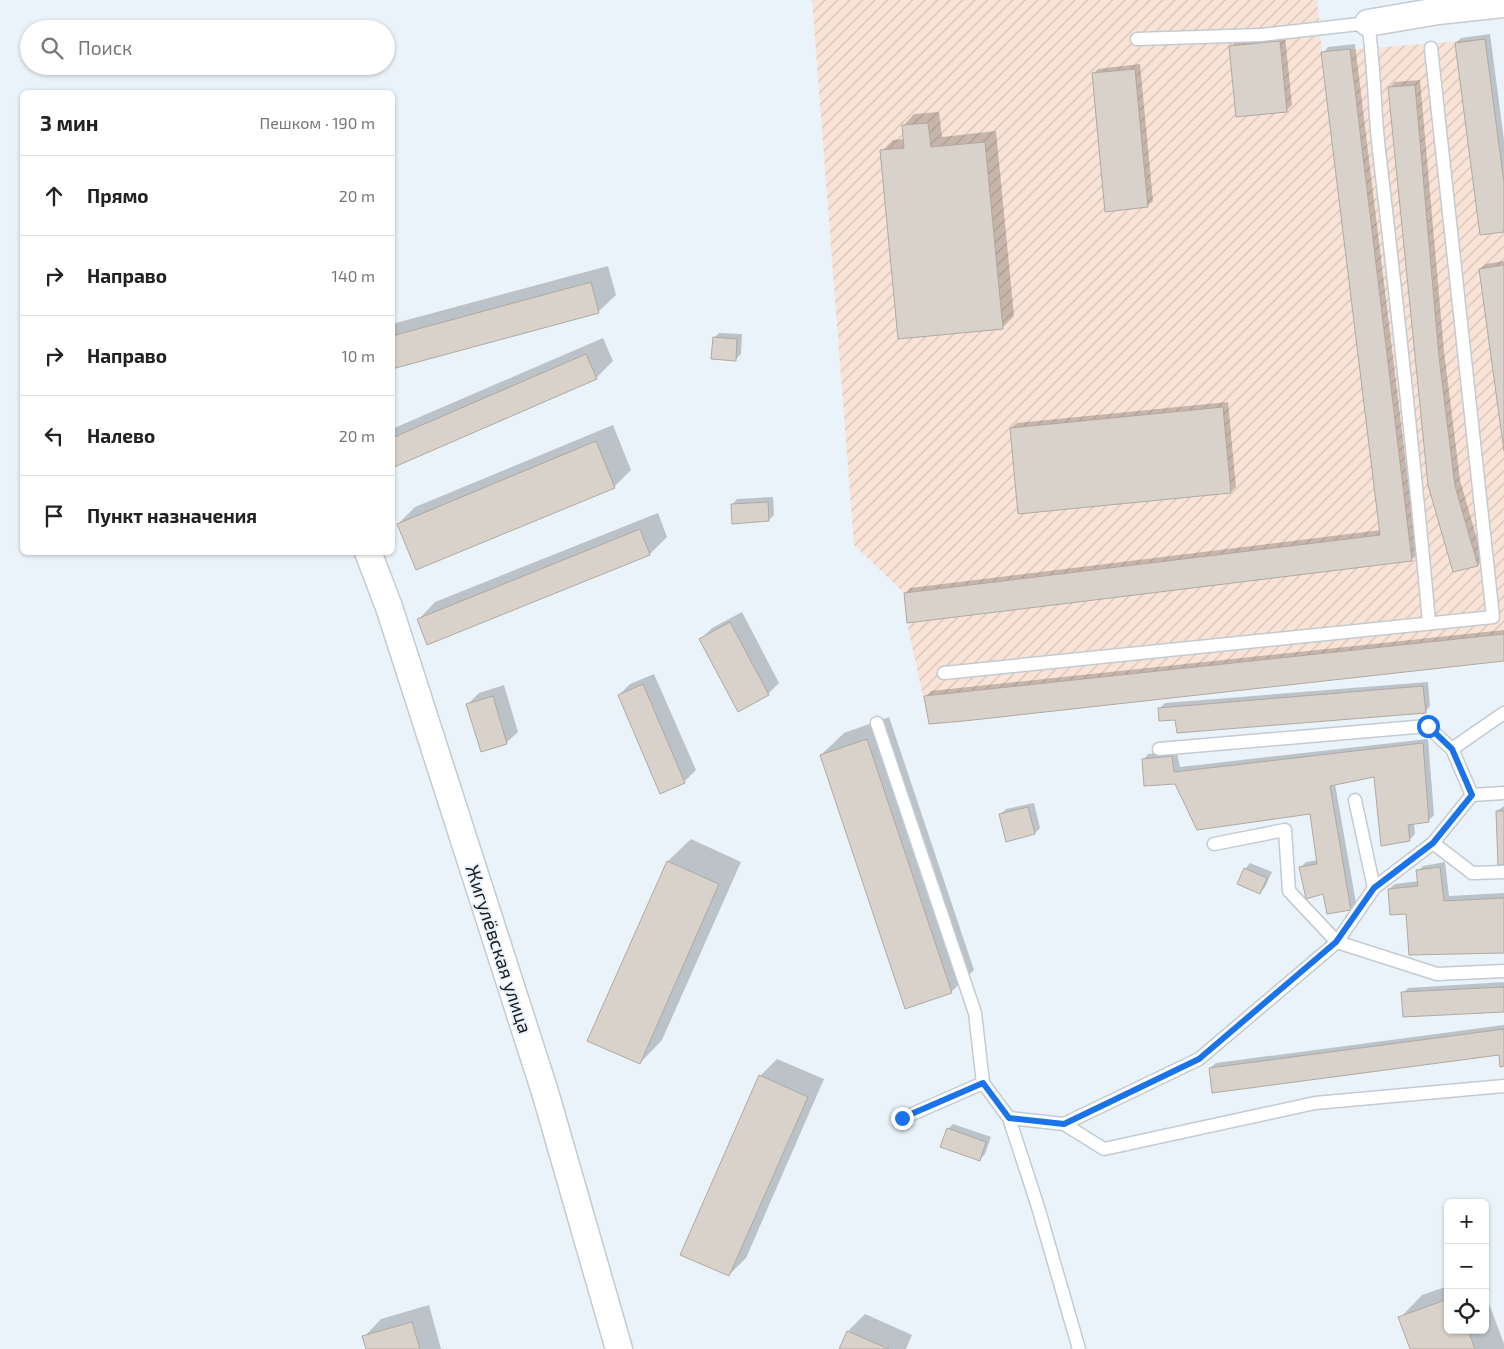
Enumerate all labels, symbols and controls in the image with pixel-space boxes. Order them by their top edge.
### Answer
search box [20,20,395,75]
icon: search [38,34,66,62]
text: Поиск [78,36,132,59]
text: 3 мин [40,110,98,135]
text: Пешком · 190 m [259,113,375,132]
icon: ahead [40,182,68,210]
text: Прямо [87,184,149,207]
text: 20 m [339,186,375,205]
icon: right [40,262,68,290]
text: Направо [87,264,167,287]
text: 140 m [332,266,375,285]
icon: right [40,342,68,370]
text: Направо [87,344,167,367]
text: 10 m [341,346,375,365]
icon: left [40,422,68,450]
text: Налево [87,424,155,447]
text: 20 m [339,426,375,445]
icon: arrive [40,502,68,530]
text: Пункт назначения [87,504,257,527]
route start [1417,715,1440,738]
street label: Жигулёвская улица [460,862,538,1036]
route end [891,1107,914,1130]
map controls [1444,1199,1489,1334]
button: + [1444,1199,1489,1244]
button: − [1444,1244,1489,1289]
button: locate [1444,1289,1489,1334]

